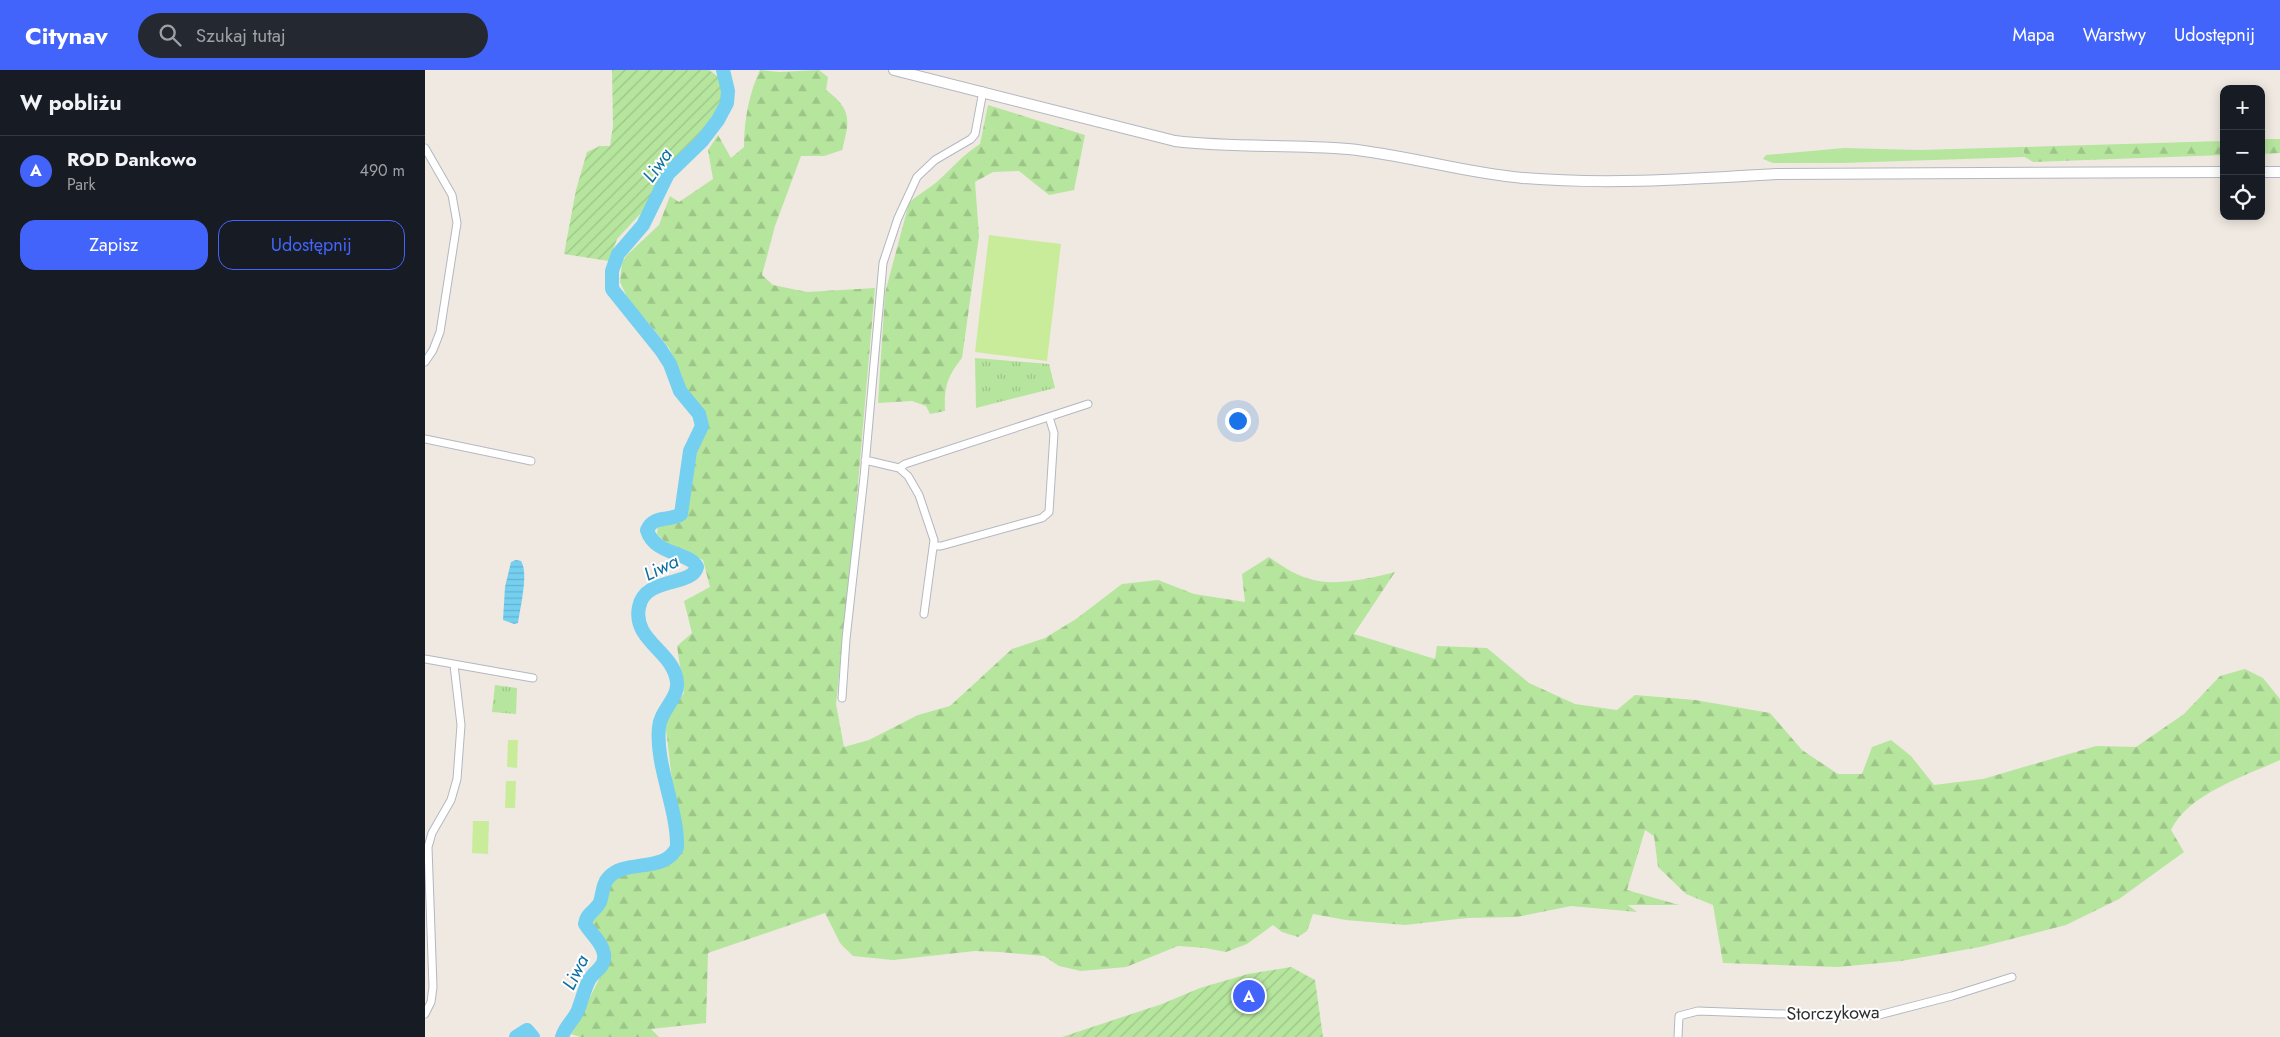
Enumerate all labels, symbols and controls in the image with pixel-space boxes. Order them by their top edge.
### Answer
search box [138,13,488,58]
text: Citynav [25,18,108,53]
icon: search [156,21,184,49]
text: Szukaj tutaj [196,22,286,49]
text: Mapa [2013,22,2055,48]
text: Warstwy [2083,22,2146,48]
text: Udostępnij [2174,22,2255,48]
map controls [2220,85,2265,220]
button: + [2220,85,2265,130]
text: W pobliżu [20,88,121,118]
button: − [2220,130,2265,175]
water label: Liwa [636,142,679,188]
text: ROD Dankowo [67,146,197,173]
text: A [30,159,42,182]
text: 490 m [360,159,405,182]
text: Park [67,173,96,196]
button: locate [2220,175,2265,220]
button: Zapisz [20,220,208,270]
button: Udostępnij [218,220,405,270]
your location [1225,408,1251,434]
water label: Liwa [639,547,684,588]
water label: Liwa [555,950,596,994]
pin: A [1233,977,1265,1015]
street label: Storczykowa [1786,999,1880,1027]

